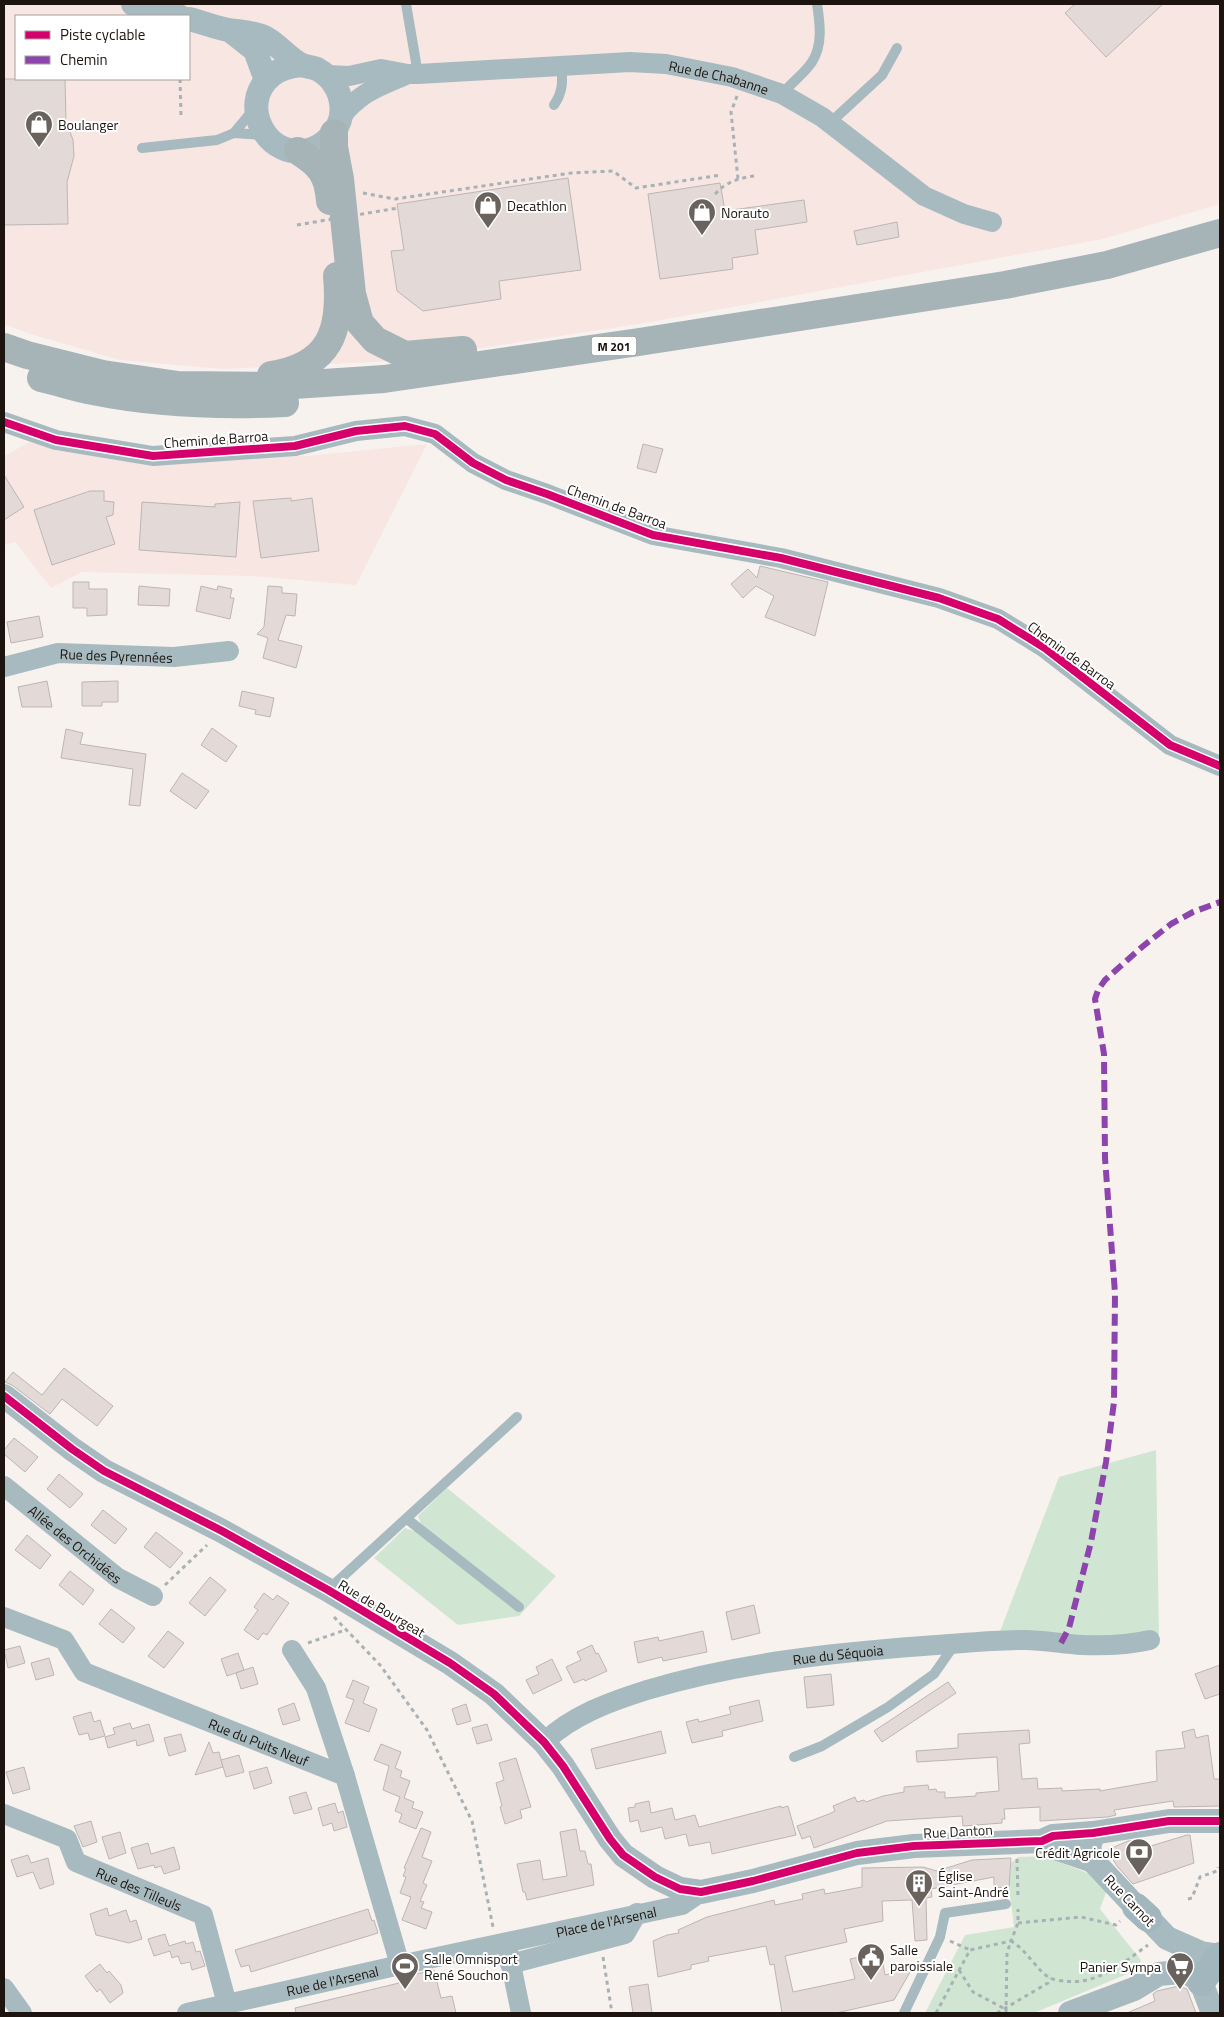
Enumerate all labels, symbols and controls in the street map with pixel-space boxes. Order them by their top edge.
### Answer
legend [15,15,190,80]
text: Piste cyclable [60,23,145,46]
text: Chemin [60,48,108,71]
street label: Rue de Chabanne [667,54,772,99]
shop icon: Boulanger [24,109,54,148]
place label: Boulanger [58,114,118,135]
shop icon: Decathlon [473,190,503,229]
place label: Decathlon [507,195,567,216]
shop icon: Norauto [687,197,717,236]
place label: Norauto [721,202,769,223]
road number: M 201 [592,336,636,356]
street label: Chemin de Barroa [163,425,269,453]
street label: Chemin de Barroa [564,478,670,534]
street label: Chemin de Barroa [1023,616,1121,694]
street label: Rue des Pyrennées [59,643,173,667]
street label: Allée des Orchidées [24,1500,127,1588]
street label: Rue de Bourgeat [335,1574,430,1642]
street label: Rue du Séquoia [791,1639,884,1670]
street label: Rue du Puits Neuf [206,1712,312,1771]
street label: Rue Danton [923,1819,993,1843]
bank icon: Crédit Agricole [1124,1837,1154,1876]
place label: Crédit Agricole [1035,1842,1120,1863]
street label: Rue des Tilleuls [93,1861,185,1916]
place label: Église Saint-André [938,1865,1009,1902]
building icon: Église Saint-André [904,1868,934,1907]
street label: Rue Carnot [1100,1869,1160,1931]
street label: Place de l'Arsenal [554,1900,658,1942]
place label: Salle paroissiale [890,1939,953,1976]
public building icon: Salle paroissiale [856,1942,886,1981]
place label: Salle Omnisport René Souchon [424,1948,518,1985]
sports icon: Salle Omnisport René Souchon [390,1951,420,1990]
supermarket icon: Panier Sympa [1165,1951,1195,1990]
place label: Panier Sympa [1080,1956,1161,1977]
street label: Rue de l'Arsenal [284,1960,380,2001]

